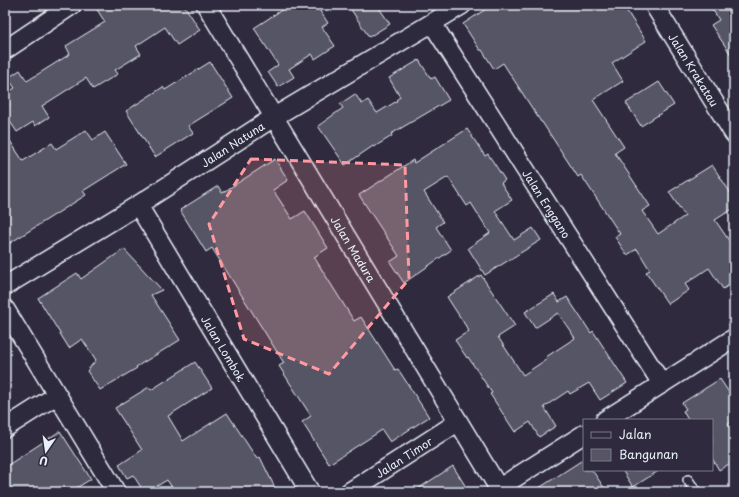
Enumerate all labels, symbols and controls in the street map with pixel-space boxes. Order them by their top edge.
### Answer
street label: Jalan Krakatau [665,30,723,110]
street label: Jalan Natuna [197,117,268,171]
street label: Jalan Enggano [519,166,575,241]
street label: Jalan Madura [327,212,380,285]
street label: Jalan Lombok [197,312,250,385]
legend [583,419,713,471]
text: Jalan [619,425,652,443]
north arrow [26,431,66,471]
street label: Jalan Timor [372,432,436,482]
text: Bangunan [619,445,678,463]
text: U [38,452,50,470]

